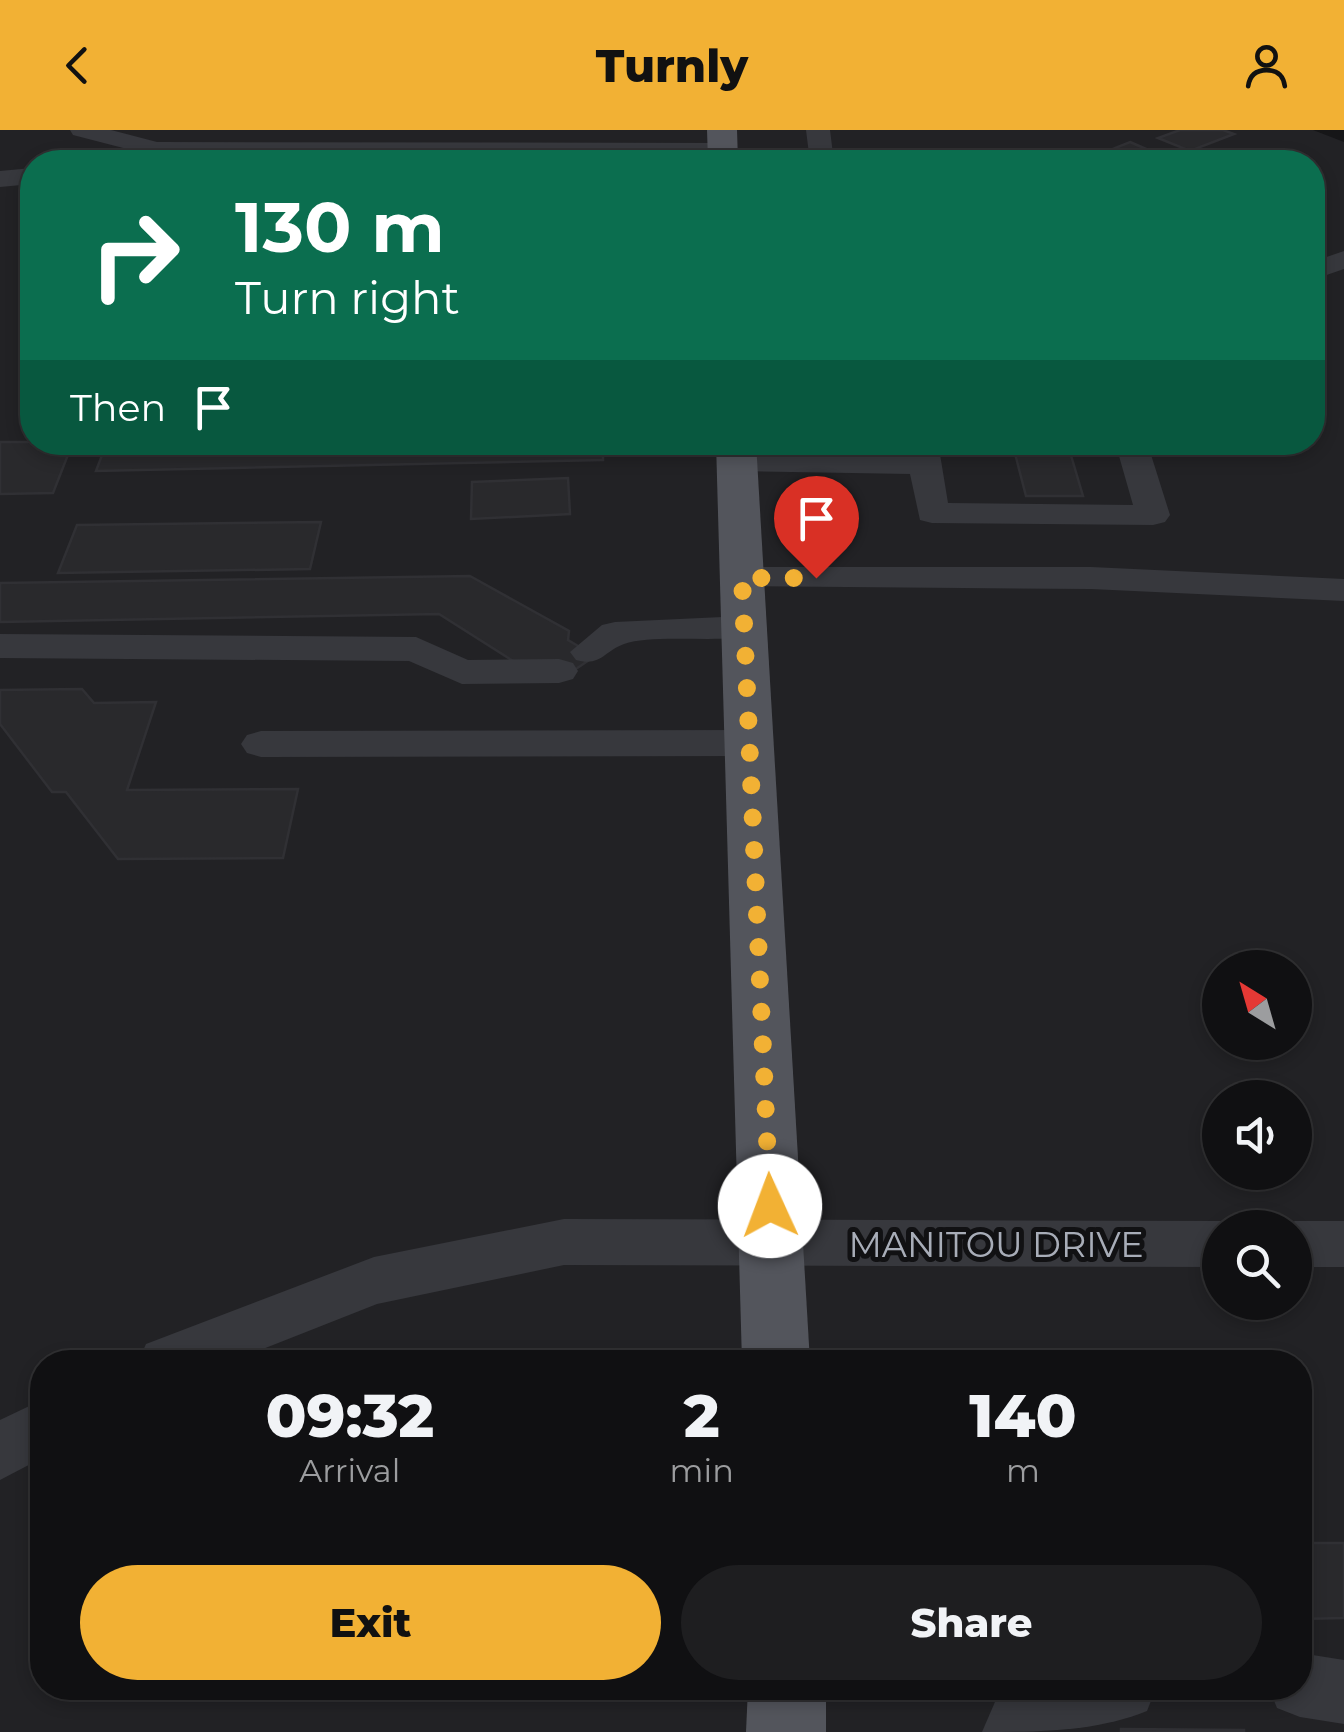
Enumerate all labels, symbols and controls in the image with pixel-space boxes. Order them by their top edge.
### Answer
icon: back [50,38,105,93]
text: Turnly [596,38,748,93]
icon: person [1239,38,1294,93]
text: 130 m [235,184,445,270]
icon: right [70,190,200,320]
text: Turn right [235,270,460,325]
icon: arrive [186,380,241,435]
text: Then [70,384,166,431]
pin [774,476,859,579]
icon: arrive [789,491,844,546]
north arrow [1202,950,1312,1060]
map controls [1202,950,1312,1320]
button: sound [1202,1080,1312,1190]
position arrow [718,1154,822,1258]
button: search [1202,1210,1312,1320]
street label: MANITOU DRIVE [848,1223,1144,1266]
text: 09:32 [265,1379,434,1452]
text: 2 [684,1379,720,1452]
text: 140 [969,1379,1077,1452]
text: Arrival [299,1451,400,1490]
text: min [670,1451,734,1490]
text: m [1006,1451,1040,1490]
button: Exit [80,1565,661,1680]
button: Share [681,1565,1262,1680]

